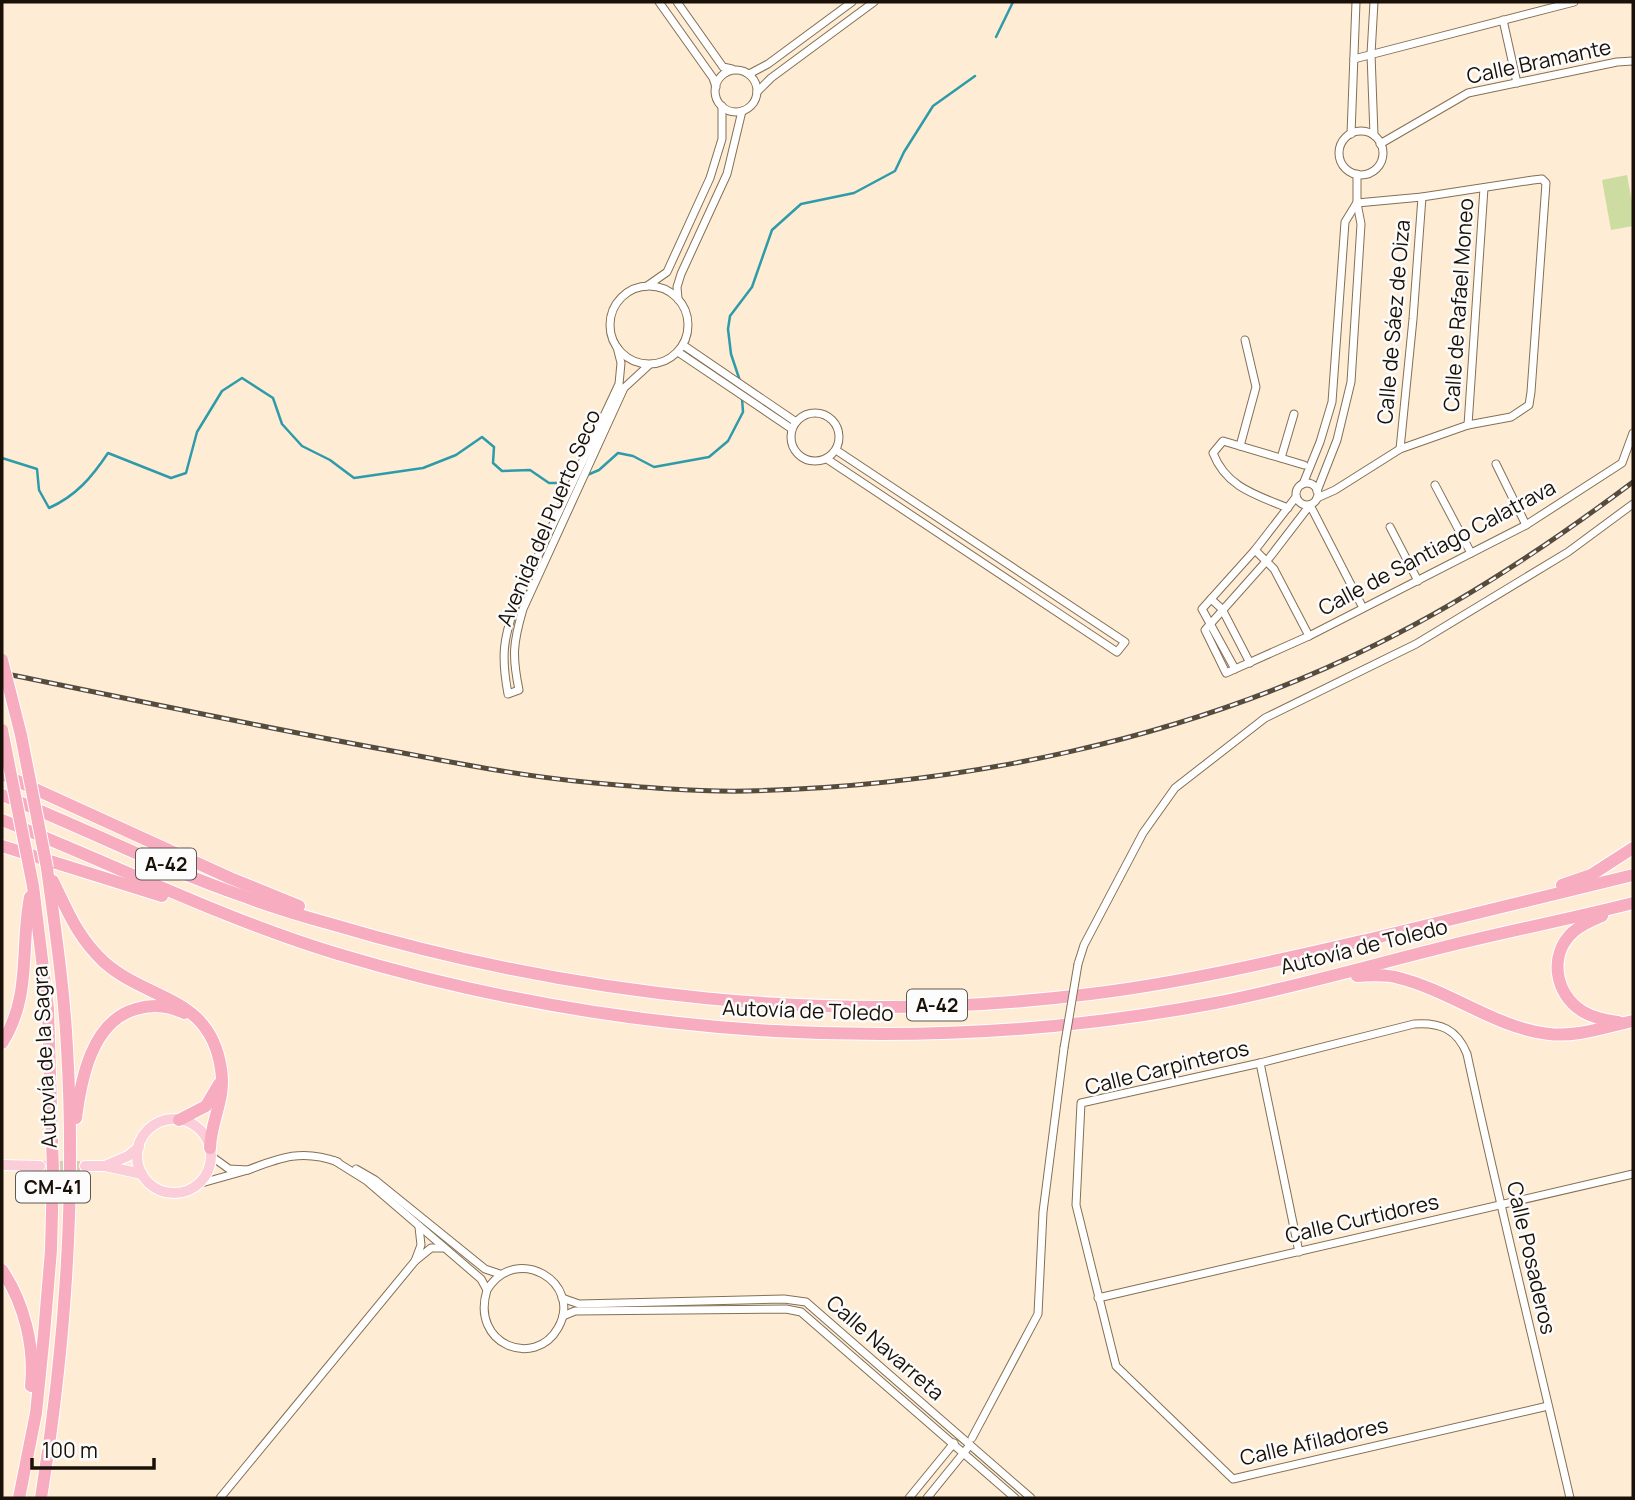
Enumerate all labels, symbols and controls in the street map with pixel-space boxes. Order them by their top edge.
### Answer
street label: Calle Bramante [1464,32,1614,90]
street label: Calle de Rafael Moneo [1437,197,1479,413]
street label: Calle de Sáez de Oiza [1370,218,1416,425]
street label: Avenida del Puerto Seco [490,405,606,630]
street label: Calle de Santiago Calatrava [1313,473,1560,622]
road number: A-42 [136,848,196,880]
street label: Autovía de Toledo [1277,912,1450,980]
street label: Autovía de la Sagra [25,965,63,1149]
road number: A-42 [907,990,967,1021]
street label: Autovía de Toledo [722,993,894,1027]
street label: Calle Carpinteros [1082,1033,1252,1101]
road number: CM-41 [16,1172,90,1203]
street label: Calle Posaderos [1501,1179,1563,1337]
street label: Calle Curtidores [1282,1187,1441,1249]
street label: Calle Navarreta [821,1288,951,1406]
street label: Calle Afiladores [1237,1410,1391,1472]
scale bar [32,1426,154,1470]
text: 100 m [42,1436,98,1464]

